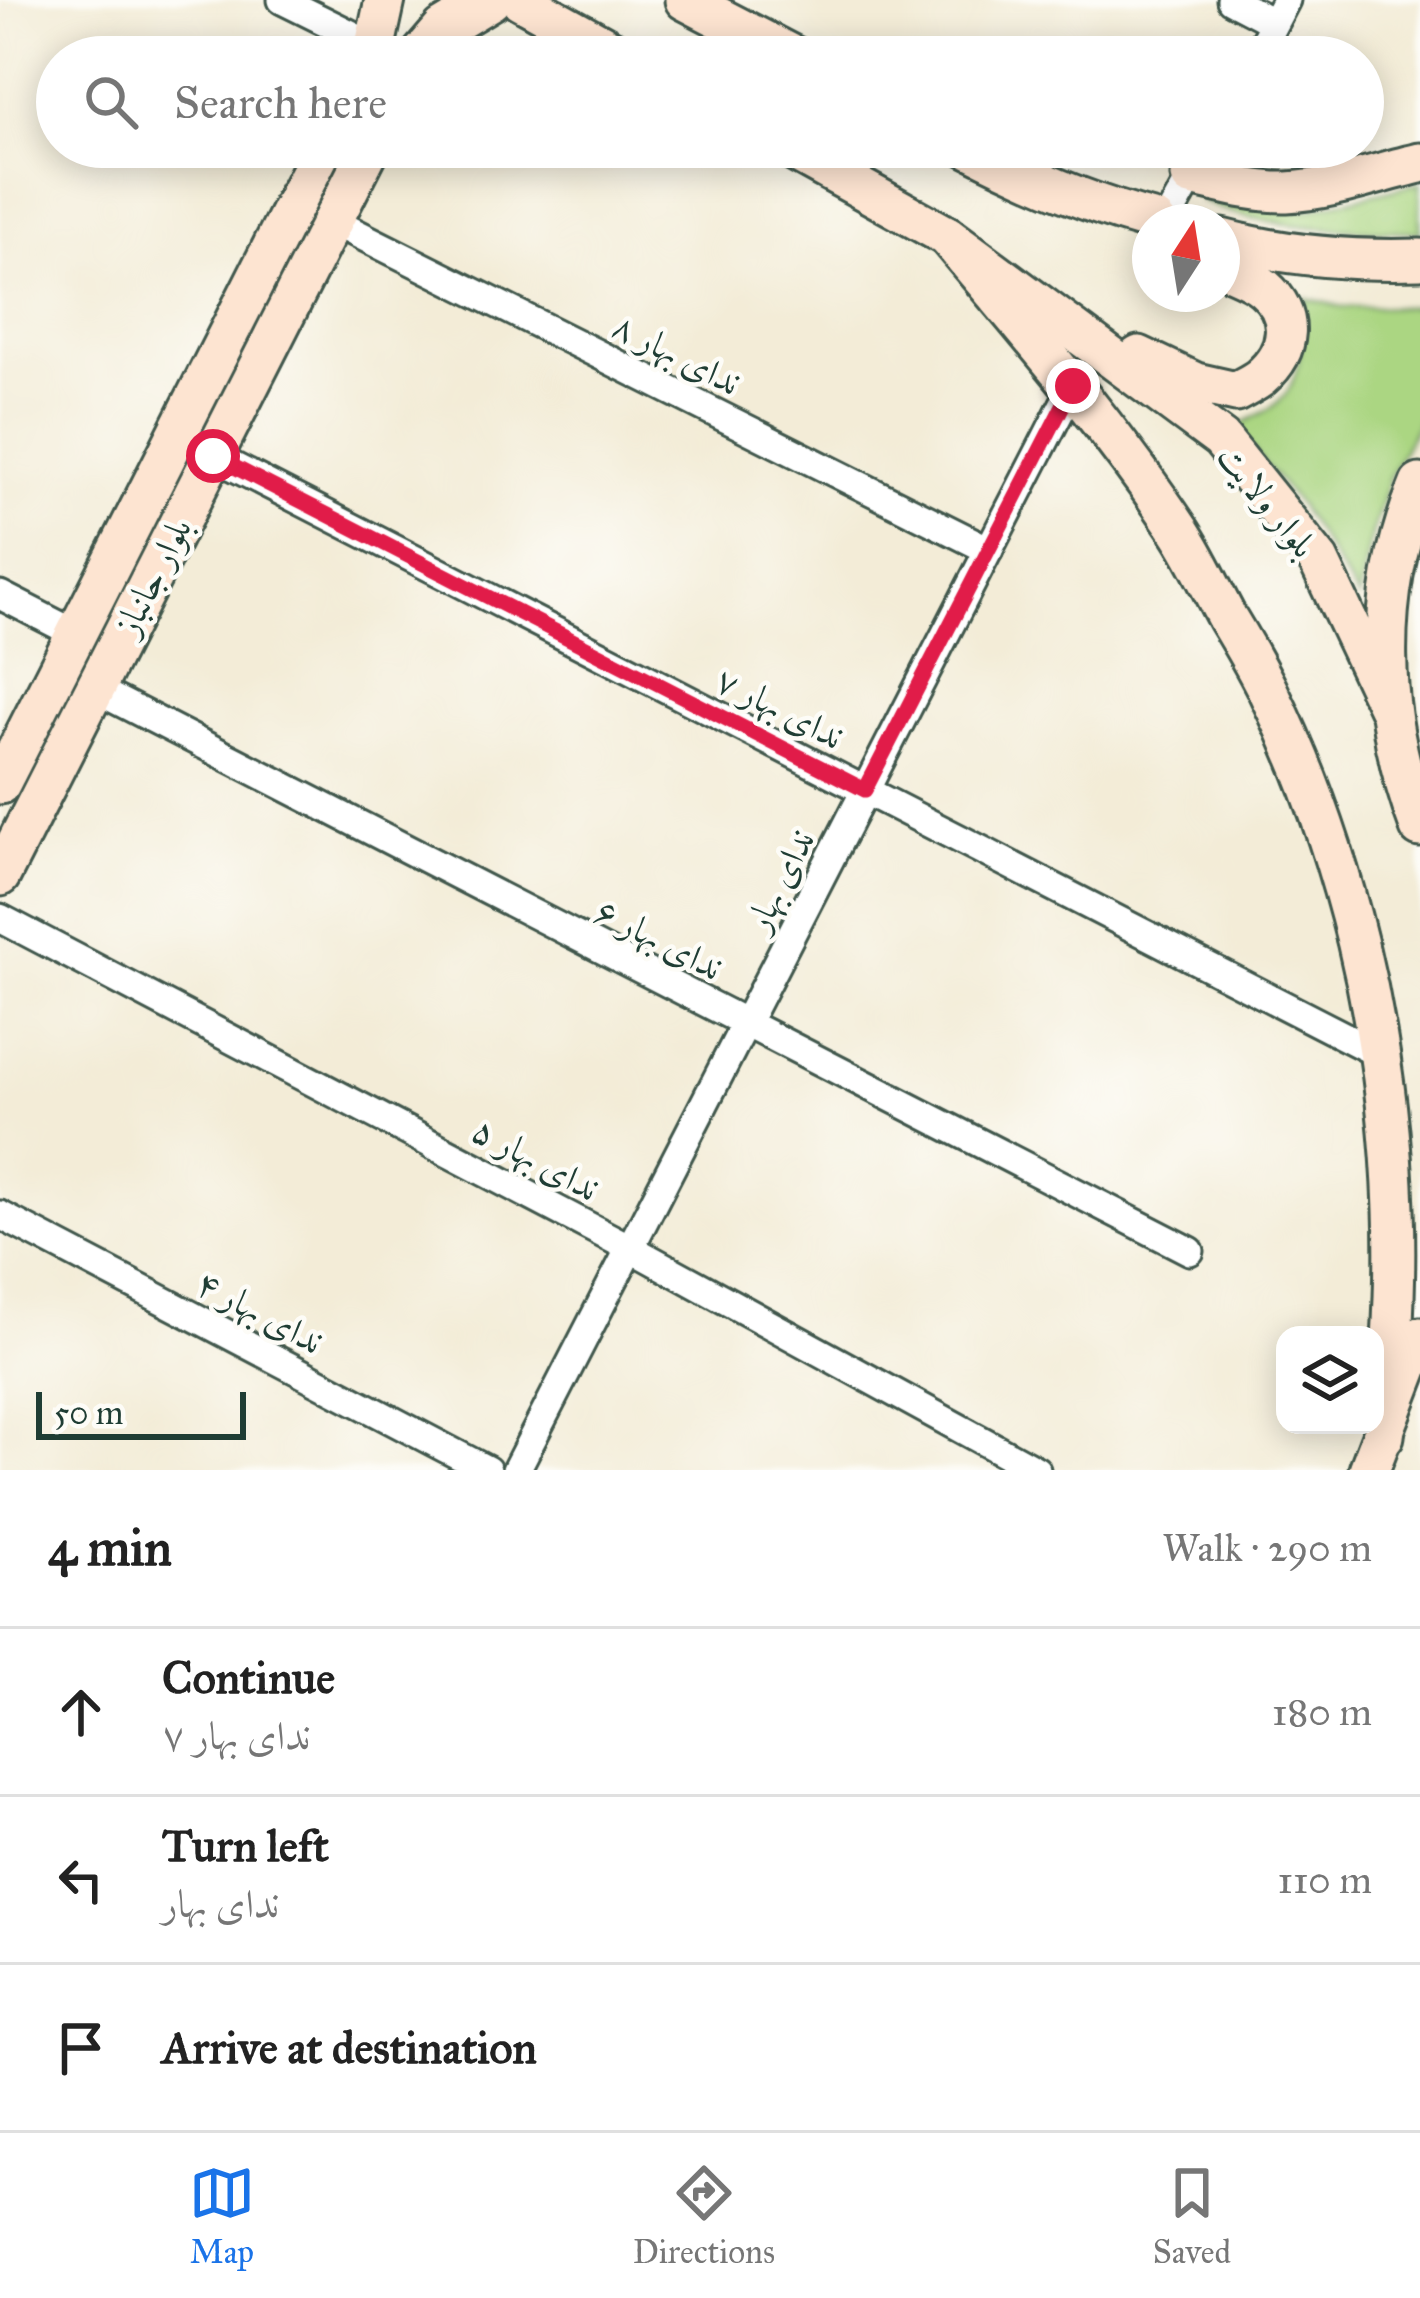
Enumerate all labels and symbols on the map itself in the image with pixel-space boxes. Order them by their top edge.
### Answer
north arrow [1132,204,1240,312]
street label: ندای بهار ۸ [605,303,748,405]
route end [1046,359,1100,413]
route start [186,429,240,483]
street label: بلوار ولایت [1208,435,1326,566]
street label: بلوار جانباز [103,510,201,645]
street label: ندای بهار ۷ [708,657,851,759]
street label: ندای بهار [734,822,825,942]
street label: ندای بهار ۶ [587,888,730,990]
street label: ندای بهار ۵ [464,1107,606,1211]
street label: ندای بهار ۴ [188,1260,330,1364]
scale bar [36,1386,246,1439]

